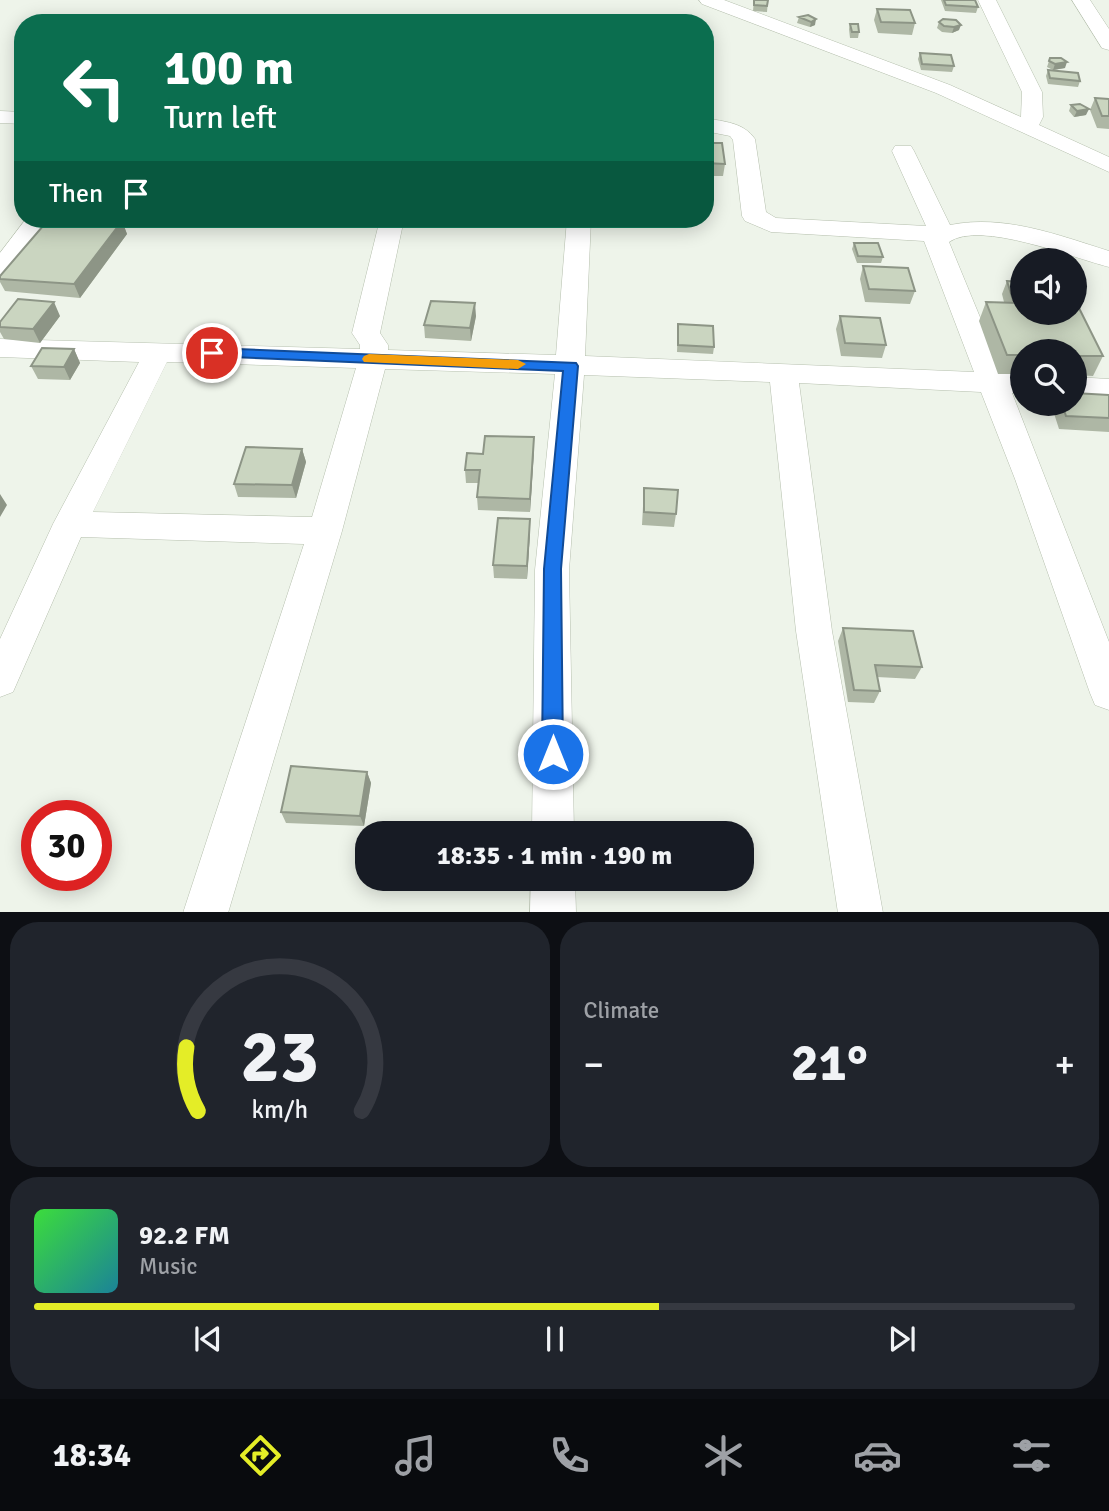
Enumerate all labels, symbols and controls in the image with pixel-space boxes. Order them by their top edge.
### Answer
text: 100 m [164,38,294,98]
icon: left [49,42,140,133]
text: Turn left [164,98,277,137]
icon: arrive [117,175,155,213]
text: Then [49,178,103,210]
map controls [1010,248,1087,416]
button: sound [1010,248,1087,325]
pin [182,323,242,383]
icon: arrive [193,334,231,372]
button: search [1010,339,1087,416]
position arrow [516,717,590,791]
speed limit sign: 30 [21,800,112,891]
text: 18:35 · 1 min · 190 m [437,840,672,872]
text: Climate [584,996,659,1025]
text: 23 [240,1013,319,1102]
text: 21° [791,1031,868,1095]
text: − [584,1041,604,1088]
text: + [1054,1041,1075,1088]
text: km/h [251,1093,308,1124]
text: 92.2 FM [139,1220,230,1252]
text: Music [139,1252,197,1281]
icon: previous [189,1320,227,1358]
icon: pause [536,1320,574,1358]
icon: next [883,1320,921,1358]
icon: directions [236,1431,285,1480]
icon: music [391,1431,440,1480]
icon: phone [545,1431,594,1480]
icon: climate [699,1431,748,1480]
icon: car [853,1431,902,1480]
icon: filters [1007,1431,1056,1480]
text: 18:34 [53,1436,131,1475]

